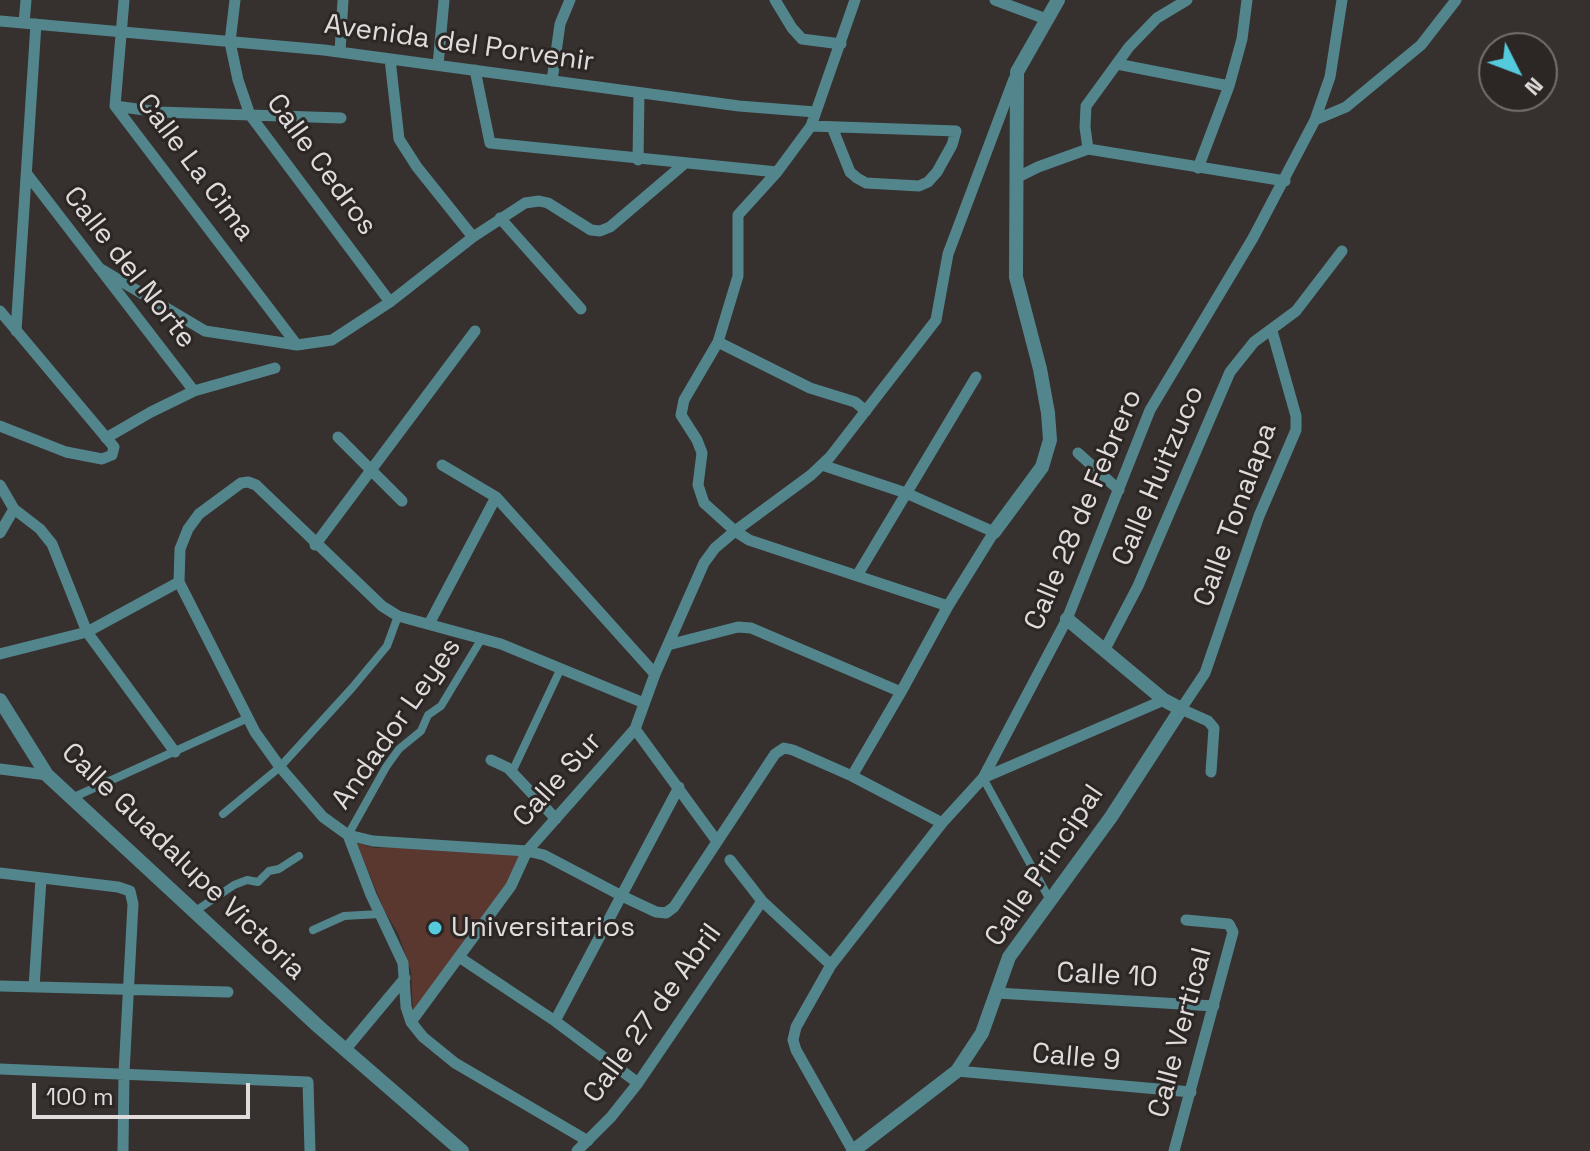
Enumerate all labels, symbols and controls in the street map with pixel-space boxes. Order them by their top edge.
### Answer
street label: Avenida del Porvenir [322,8,596,80]
north arrow [1478,32,1558,112]
text: N [1519,72,1550,102]
street label: Calle La Cima [129,88,261,248]
street label: Calle Cedros [259,88,383,242]
street label: Calle del Norte [56,181,202,355]
street label: Calle Huitzuco [1106,381,1212,571]
street label: Calle 28 de Febrero [1018,384,1150,636]
street label: Calle Tonalapa [1187,419,1285,611]
street label: Andador Leyes [325,632,469,816]
street label: Calle Sur [507,725,609,835]
street label: Calle Guadalupe Victoria [54,737,312,987]
street label: Calle Principal [979,779,1111,953]
place label: Universitarios [451,911,635,945]
street label: Calle 27 de Abril [577,918,729,1110]
marker: Universitarios [426,919,444,937]
street label: Calle Vertical [1142,944,1220,1122]
street label: Calle 10 [1056,957,1158,995]
street label: Calle 9 [1030,1037,1122,1079]
scale bar [36,1067,254,1117]
text: 100 m [46,1081,114,1112]

